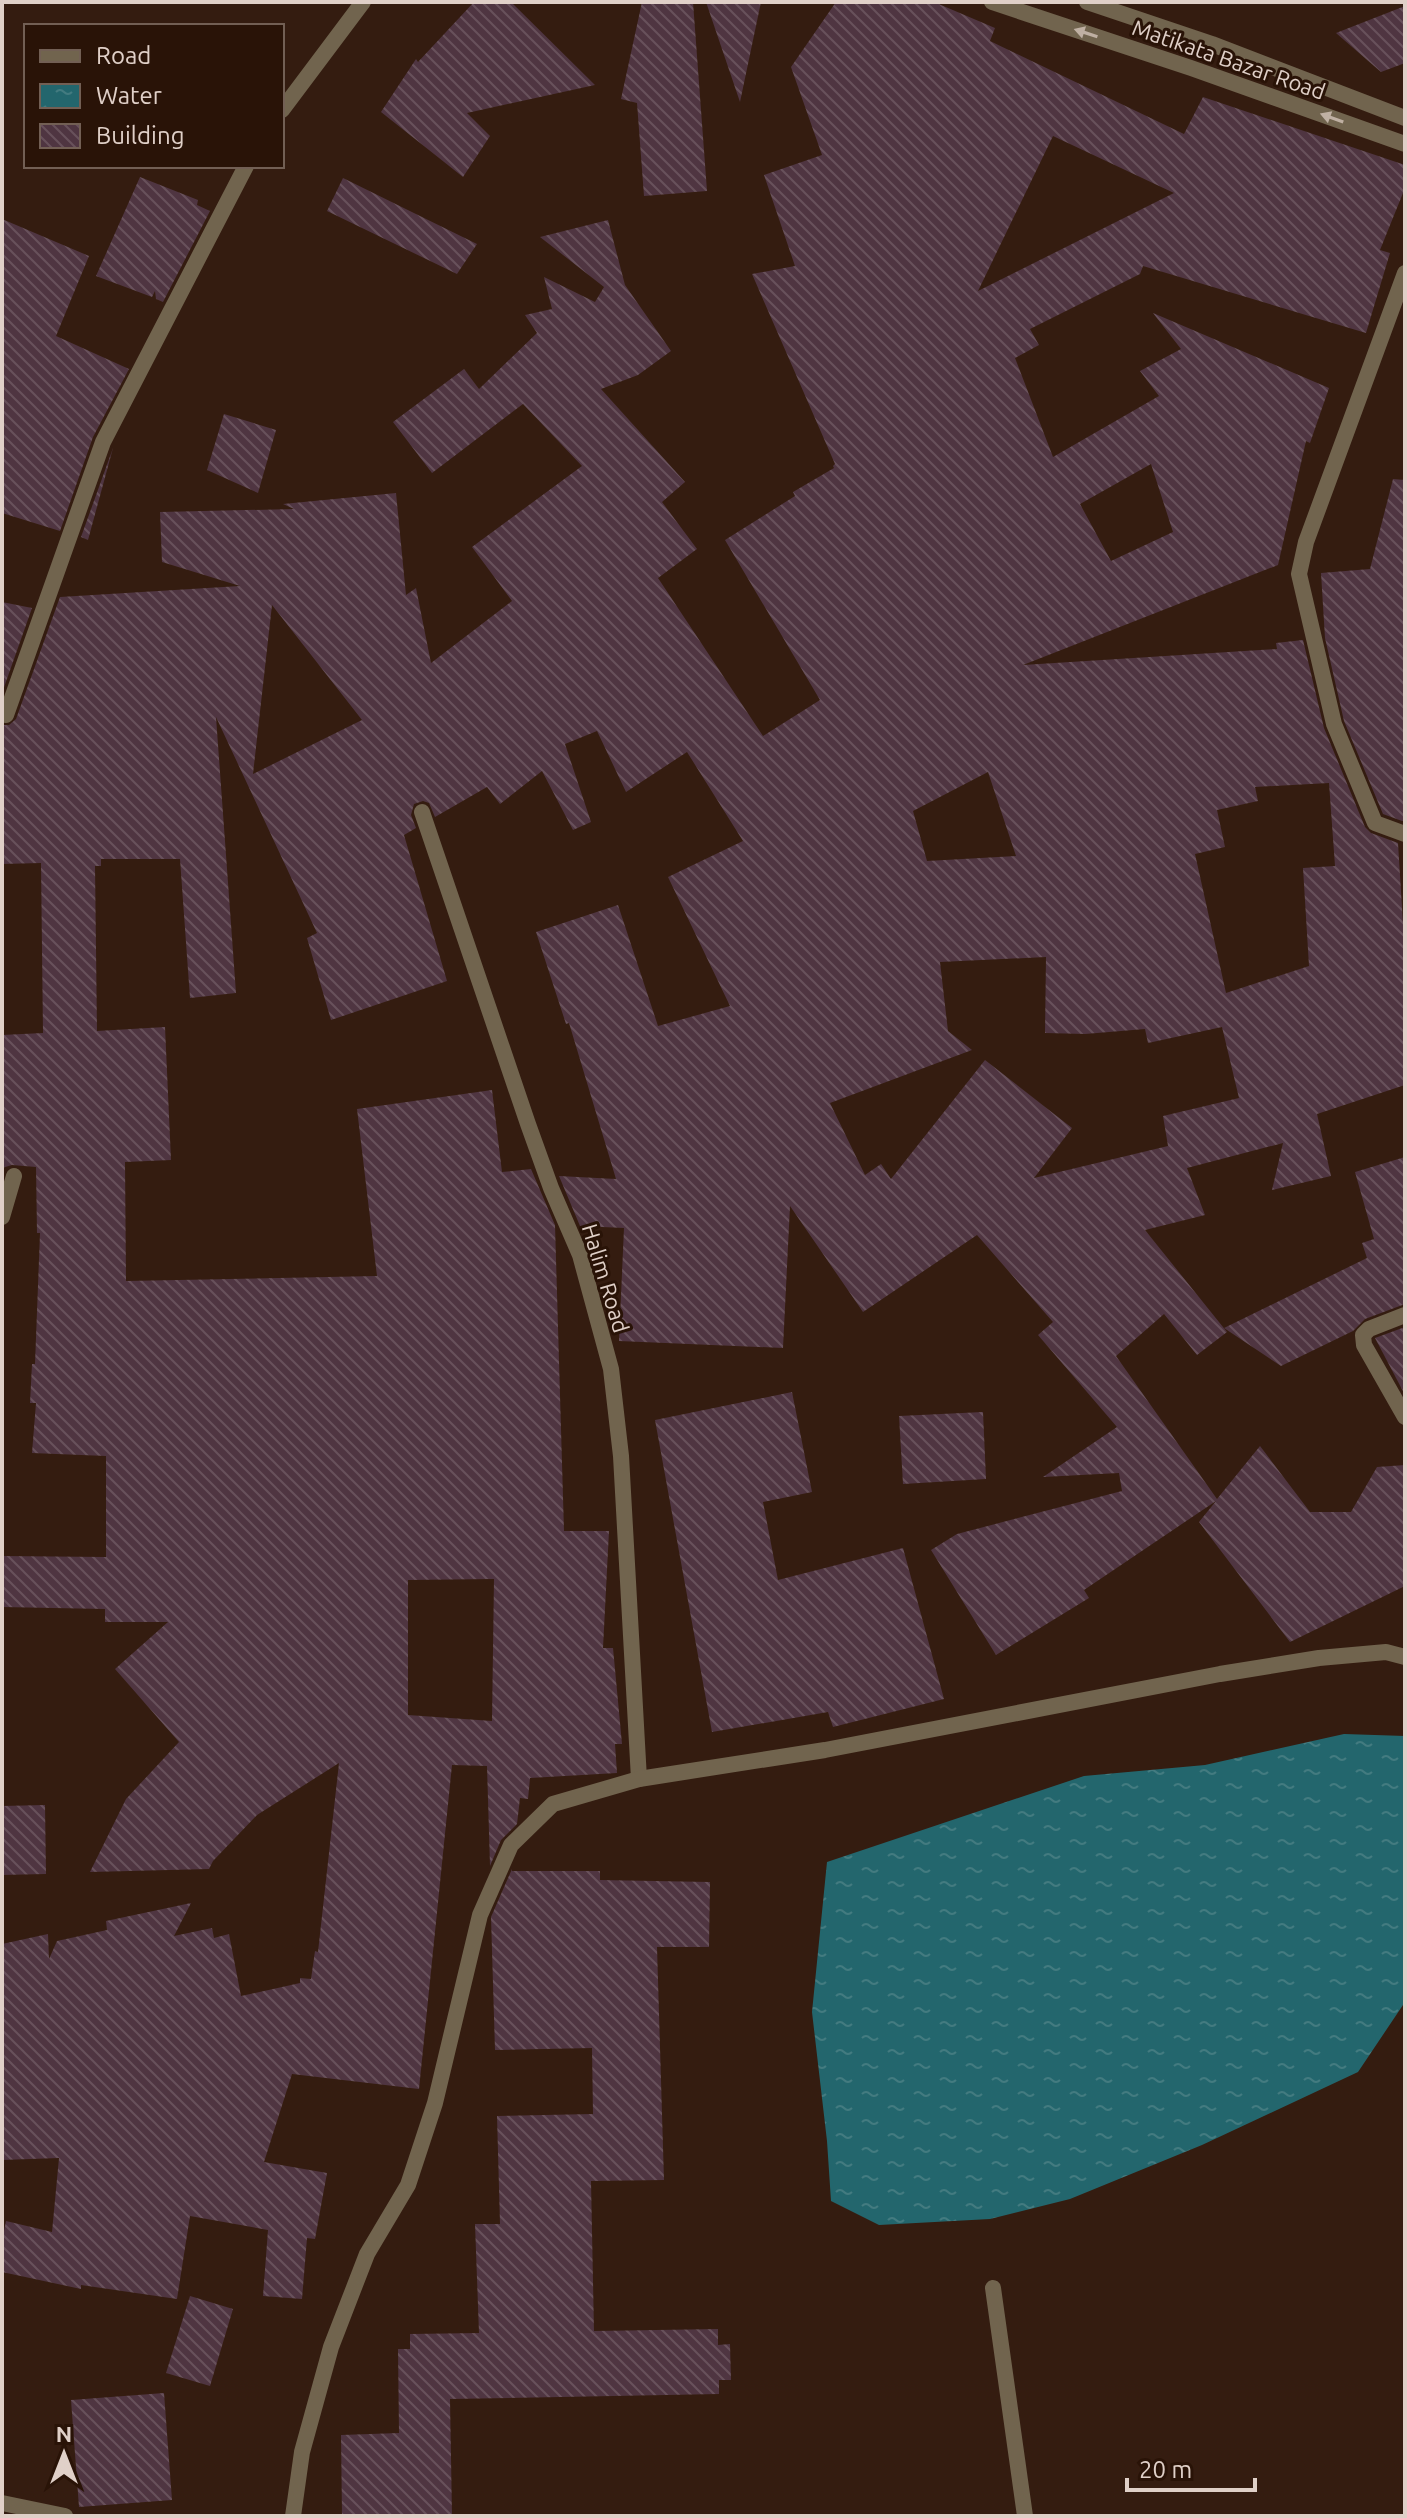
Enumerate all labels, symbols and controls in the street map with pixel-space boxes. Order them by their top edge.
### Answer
street label: Matikata Bazar Road [1129,14,1329,104]
legend [24,24,284,168]
one-way arrow [1073,26,1097,39]
text: Road [96,42,151,69]
text: Water [96,82,162,109]
one-way arrow [1319,111,1343,123]
text: Building [96,122,184,149]
street label: Halim Road [578,1221,634,1335]
north arrow [24,2414,104,2494]
text: N [56,2421,72,2446]
scale bar [1127,2442,1255,2492]
text: 20 m [1139,2456,1192,2483]

